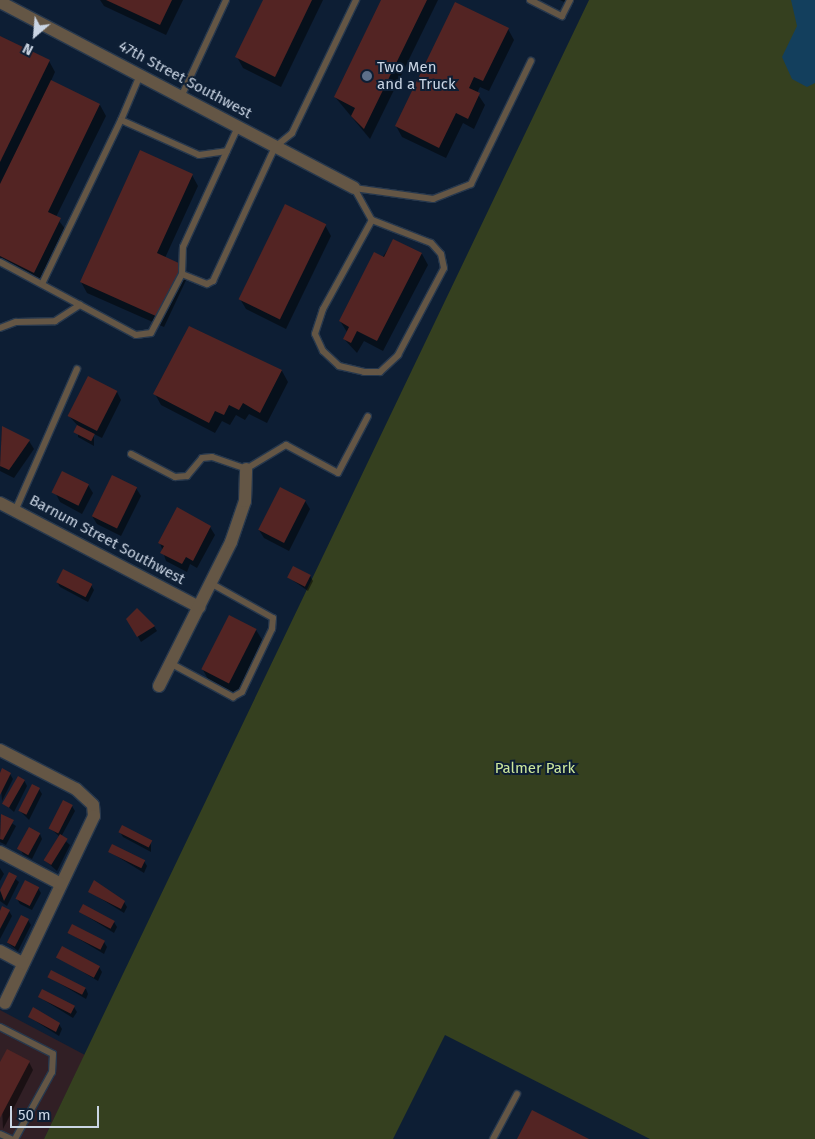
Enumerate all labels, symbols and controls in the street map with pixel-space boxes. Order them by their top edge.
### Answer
north arrow [10,10,60,60]
street label: 47th Street Southwest [115,37,255,123]
text: N [20,39,36,58]
place label: Two Men and a Truck [377,58,456,93]
marker: Two Men and a Truck [361,70,373,82]
street label: Barnum Street Southwest [26,491,188,589]
park label: Palmer Park [495,760,575,778]
scale bar [12,1096,101,1128]
text: 50 m [18,1106,51,1124]

